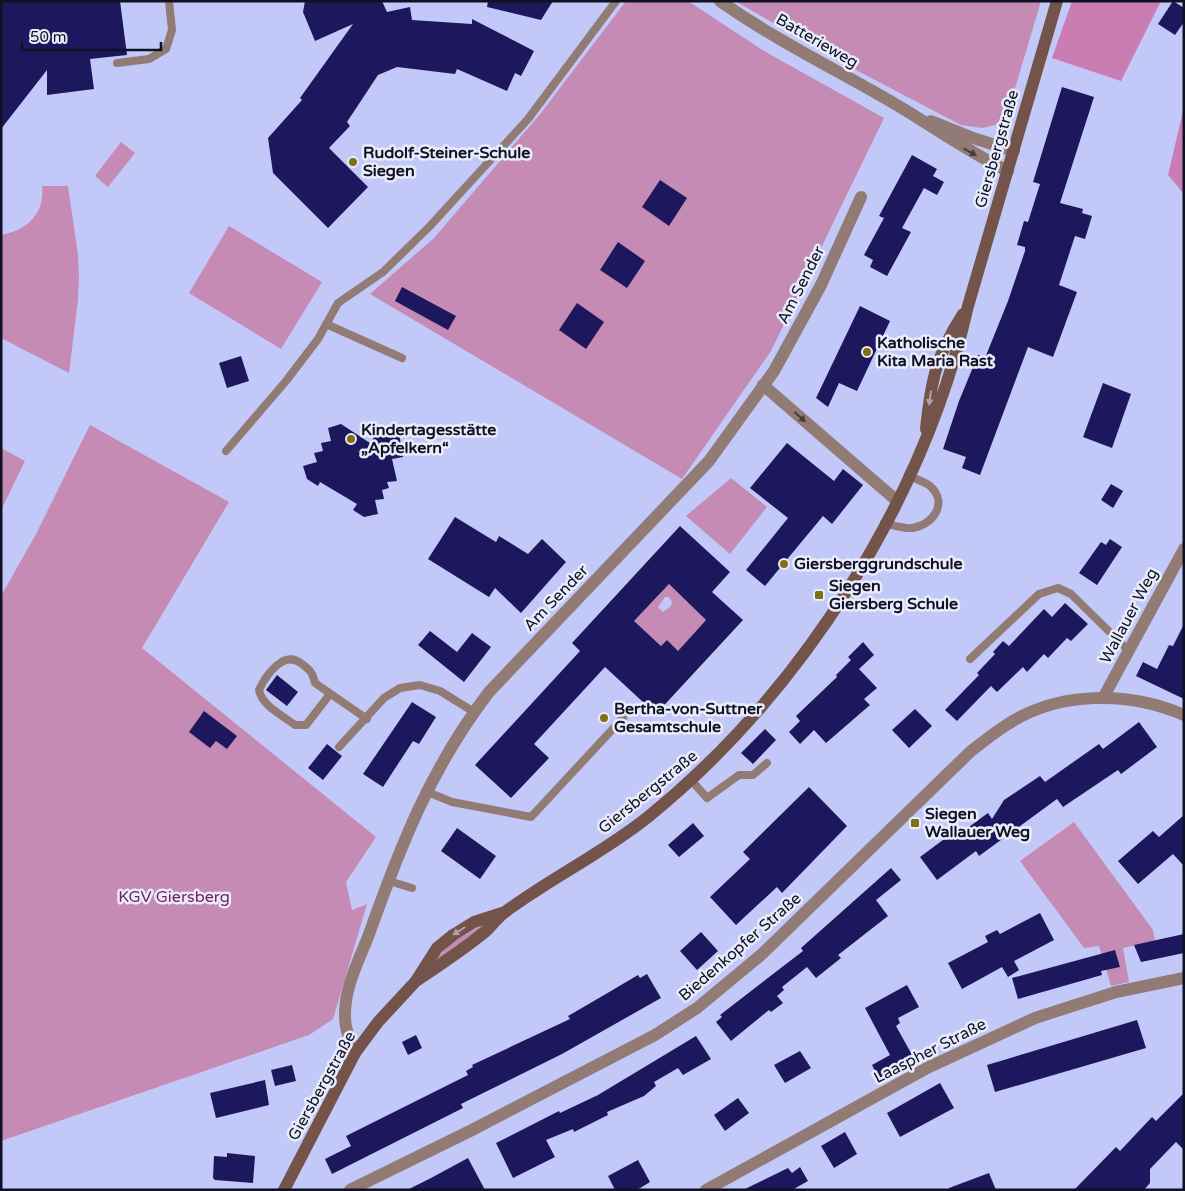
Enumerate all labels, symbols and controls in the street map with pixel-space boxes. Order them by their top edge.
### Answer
street label: Batterieweg [772,9,862,73]
scale bar [22,20,161,52]
text: 50 m [30,28,67,46]
street label: Giersbergstraße [971,88,1023,210]
place label: Rudolf-Steiner-Schule Siegen [363,143,530,181]
one-way arrow [963,147,977,156]
marker: Rudolf-Steiner-Schule Siegen [347,156,359,168]
street label: Am Sender [773,242,830,327]
place label: Katholische Kita Maria Rast [877,333,994,371]
marker: Katholische Kita Maria Rast [861,346,873,358]
one-way arrow [926,390,934,406]
one-way arrow [794,411,807,422]
place label: Kindertagesstätte „Apfelkern“ [361,420,496,458]
marker: Kindertagesstätte „Apfelkern“ [345,433,357,445]
place label: Giersberggrundschule [794,554,963,574]
marker: Giersberggrundschule [778,558,790,570]
street label: Am Sender [519,560,593,635]
street label: Wallauer Weg [1095,565,1163,667]
place label: Siegen Giersberg Schule [829,576,958,614]
marker: Siegen Giersberg Schule [813,589,825,601]
place label: Bertha-von-Suttner Gesamtschule [614,699,763,737]
marker: Bertha-von-Suttner Gesamtschule [598,712,610,724]
street label: Giersbergstraße [594,746,702,838]
place label: Siegen Wallauer Weg [925,804,1030,842]
marker: Siegen Wallauer Weg [909,817,921,829]
park label: KGV Giersberg [118,887,230,907]
street label: Biedenkopfer Straße [675,888,805,1006]
one-way arrow [452,927,465,936]
street label: Laaspher Straße [870,1014,990,1088]
street label: Giersbergstraße [284,1028,360,1144]

